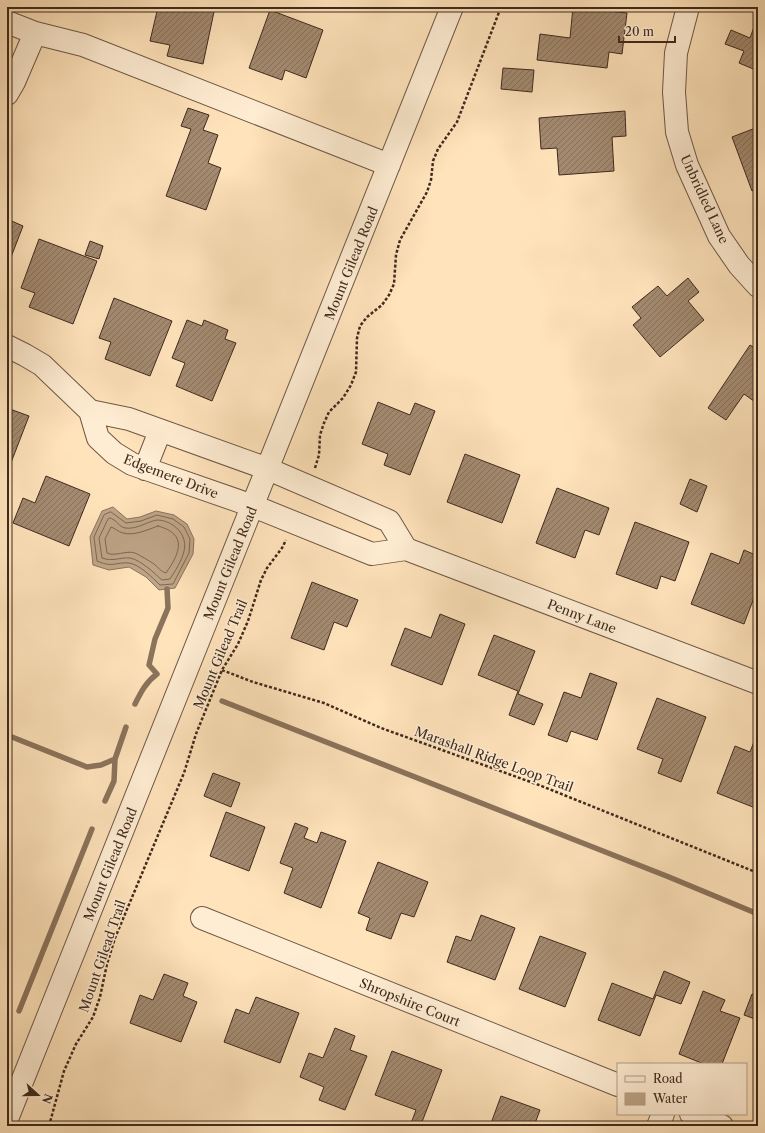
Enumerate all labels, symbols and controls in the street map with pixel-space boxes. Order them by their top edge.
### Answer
scale bar [619,18,675,44]
text: 20 m [625,24,654,39]
street label: Unbridled Lane [677,152,733,246]
street label: Mount Gilead Road [321,204,381,322]
street label: Edgemere Drive [121,451,221,501]
street label: Mount Gilead Road [200,504,260,622]
street label: Penny Lane [545,596,619,636]
street label: Mount Gilead Trail [190,597,250,711]
street label: Marashall Ridge Loop Trail [413,723,576,795]
street label: Mount Gilead Road [80,805,140,923]
street label: Mount Gilead Trail [75,898,129,1014]
street label: Shropshire Court [357,975,463,1030]
legend [617,1063,747,1115]
text: Road [653,1071,683,1086]
north arrow [18,1075,58,1115]
text: Water [652,1091,687,1106]
text: N [39,1092,56,1106]

